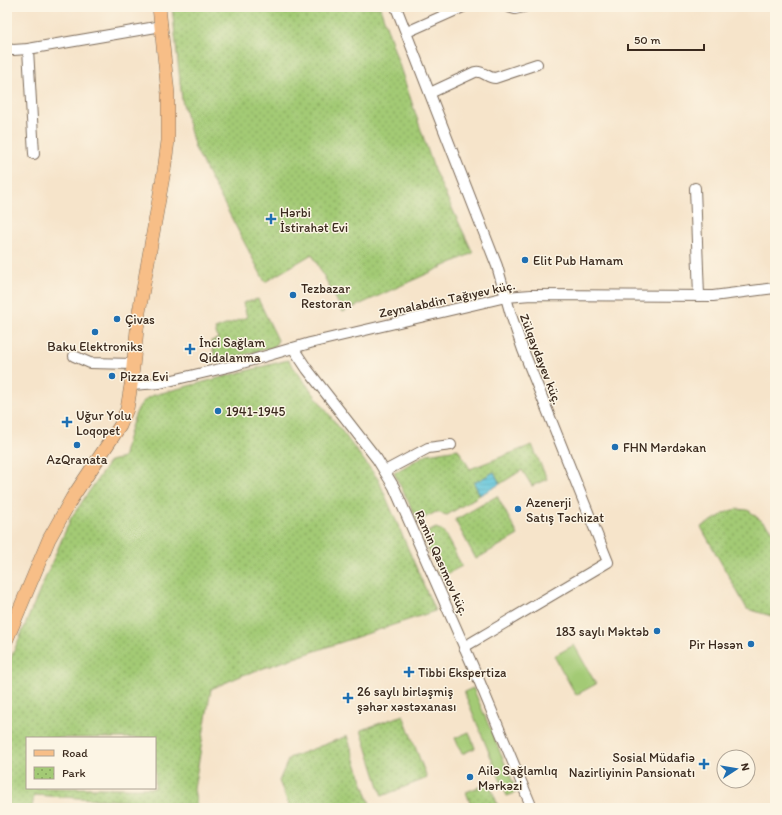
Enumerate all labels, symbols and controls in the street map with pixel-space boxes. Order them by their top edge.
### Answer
scale bar [628,26,704,52]
text: 50 m [634,33,660,47]
place label: Hərbi İstirahət Evi [280,205,348,235]
marker: Hərbi İstirahət Evi [265,213,277,225]
place label: Elit Pub Hamam [533,253,624,268]
marker: Elit Pub Hamam [520,255,530,265]
street label: Zeynalabdin Tağıyev küç. [377,277,517,321]
place label: Tezbazar Restoran [301,281,352,311]
marker: Tezbazar Restoran [288,290,298,300]
place label: Çivas [125,312,155,327]
street label: Zülqaydayev küç. [517,312,565,406]
marker: Çivas [112,314,122,324]
marker: Baku Elektroniks [90,327,100,337]
place label: İnci Sağlam Qidalanma [199,335,265,365]
place label: Baku Elektroniks [47,339,143,354]
marker: İnci Sağlam Qidalanma [184,343,196,355]
place label: Pizza Evi [120,369,169,384]
marker: Pizza Evi [107,371,117,381]
place label: 1941-1945 [226,404,286,419]
marker: 1941-1945 [213,406,223,416]
place label: Uğur Yolu Loqopet [76,408,131,438]
marker: Uğur Yolu Loqopet [61,416,73,428]
marker: AzQranata [72,440,82,450]
place label: FHN Mərdəkan [623,440,706,455]
marker: FHN Mərdəkan [610,442,620,452]
place label: AzQranata [47,452,108,467]
place label: Azenerji Satış Təchizat [526,495,604,525]
marker: Azenerji Satış Təchizat [513,504,523,514]
street label: Ramin Qasımov küç. [412,508,472,618]
place label: 183 saylı Məktəb [556,624,649,639]
marker: 183 saylı Məktəb [652,626,662,636]
place label: Pir Həsən [689,637,744,652]
marker: Pir Həsən [746,639,756,649]
place label: Tibbi Ekspertiza [418,665,507,680]
marker: Tibbi Ekspertiza [403,666,415,678]
place label: 26 saylı birləşmiş şəhər xəstəxanası [357,684,456,714]
marker: 26 saylı birləşmiş şəhər xəstəxanası [342,692,354,704]
legend [26,737,156,789]
text: Road [62,746,88,760]
north arrow [716,749,756,789]
place label: Sosial Müdafiə Nazirliyinin Pansionatı [569,750,695,780]
marker: Sosial Müdafiə Nazirliyinin Pansionatı [698,758,710,770]
text: N [738,762,752,772]
place label: Ailə Sağlamlıq Mərkəzi [478,763,558,793]
text: Park [62,766,86,780]
marker: Ailə Sağlamlıq Mərkəzi [465,772,475,782]

